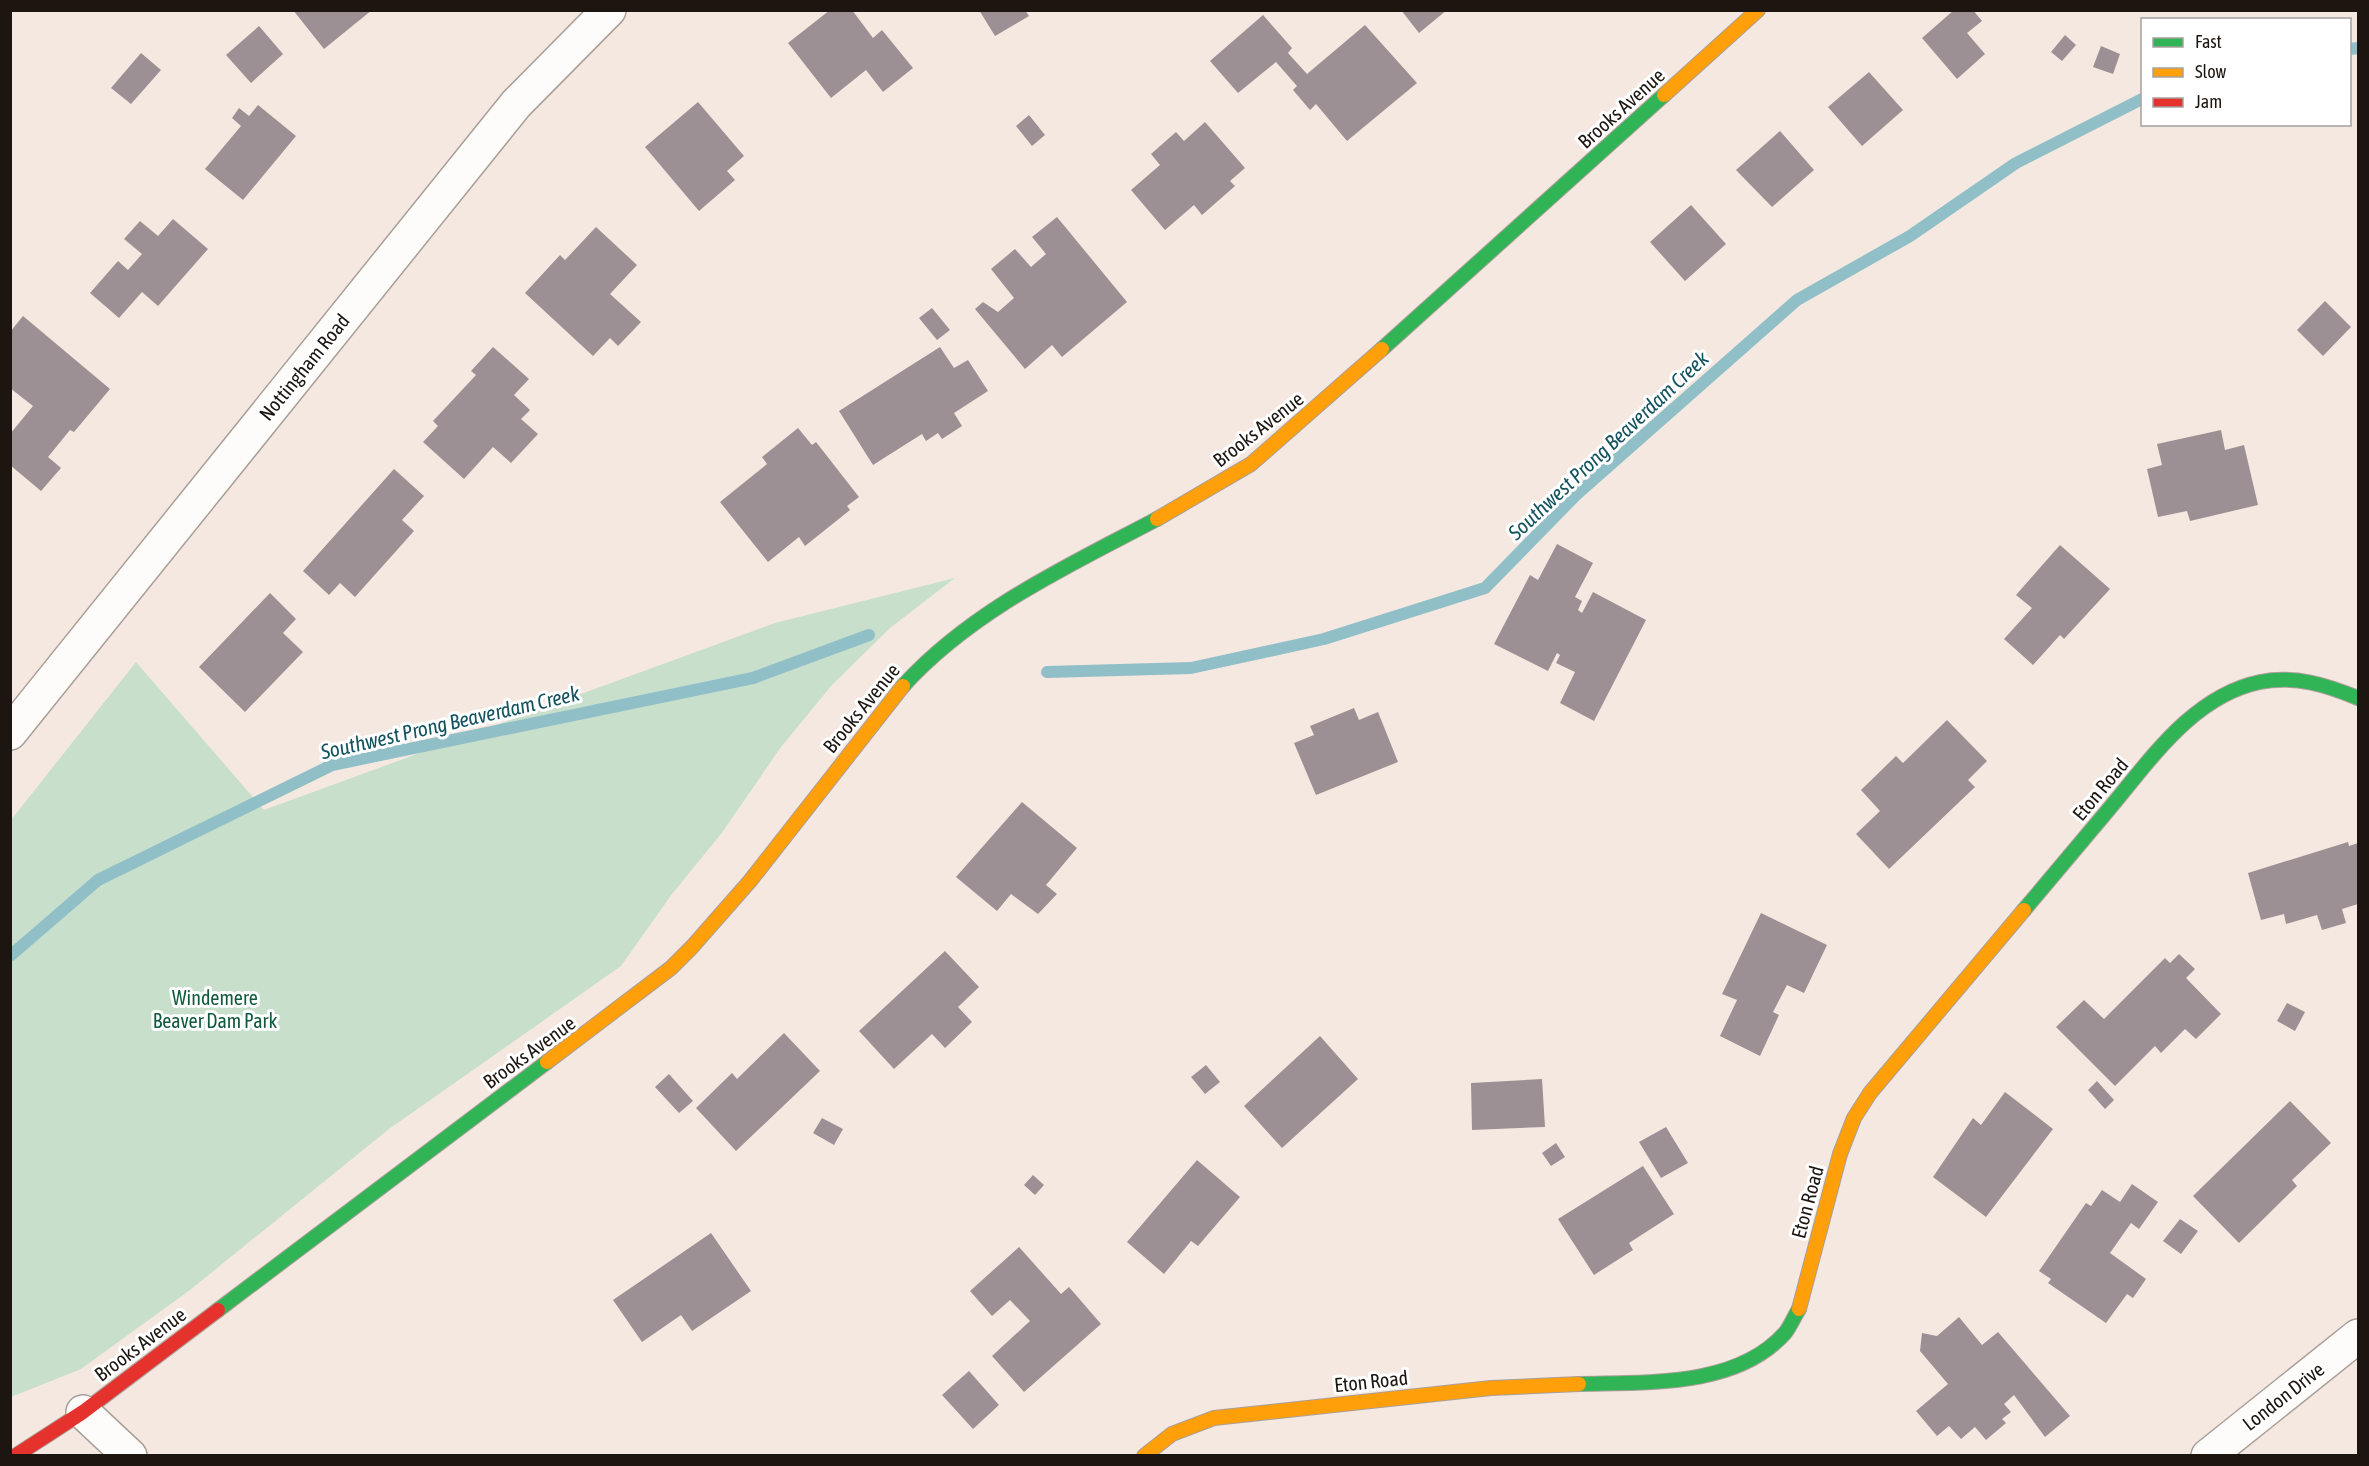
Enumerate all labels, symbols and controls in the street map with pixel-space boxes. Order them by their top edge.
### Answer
legend [2141,18,2351,126]
text: Fast [2195,31,2222,52]
text: Slow [2195,61,2226,82]
street label: Brooks Avenue [1573,63,1669,153]
text: Jam [2195,91,2222,112]
street label: Nottingham Road [254,309,354,425]
water label: Southwest Prong Beaverdam Creek [1502,345,1714,545]
street label: Brooks Avenue [1208,387,1308,471]
street label: Brooks Avenue [818,659,904,757]
water label: Southwest Prong Beaverdam Creek [317,680,583,764]
street label: Eton Road [2067,753,2133,825]
park label: Windemere Beaver Dam Park [153,986,278,1032]
street label: Brooks Avenue [478,1011,580,1093]
street label: Eton Road [1786,1163,1828,1241]
street label: Brooks Avenue [90,1302,190,1386]
street label: London Drive [2238,1357,2328,1435]
street label: Eton Road [1333,1366,1409,1396]

